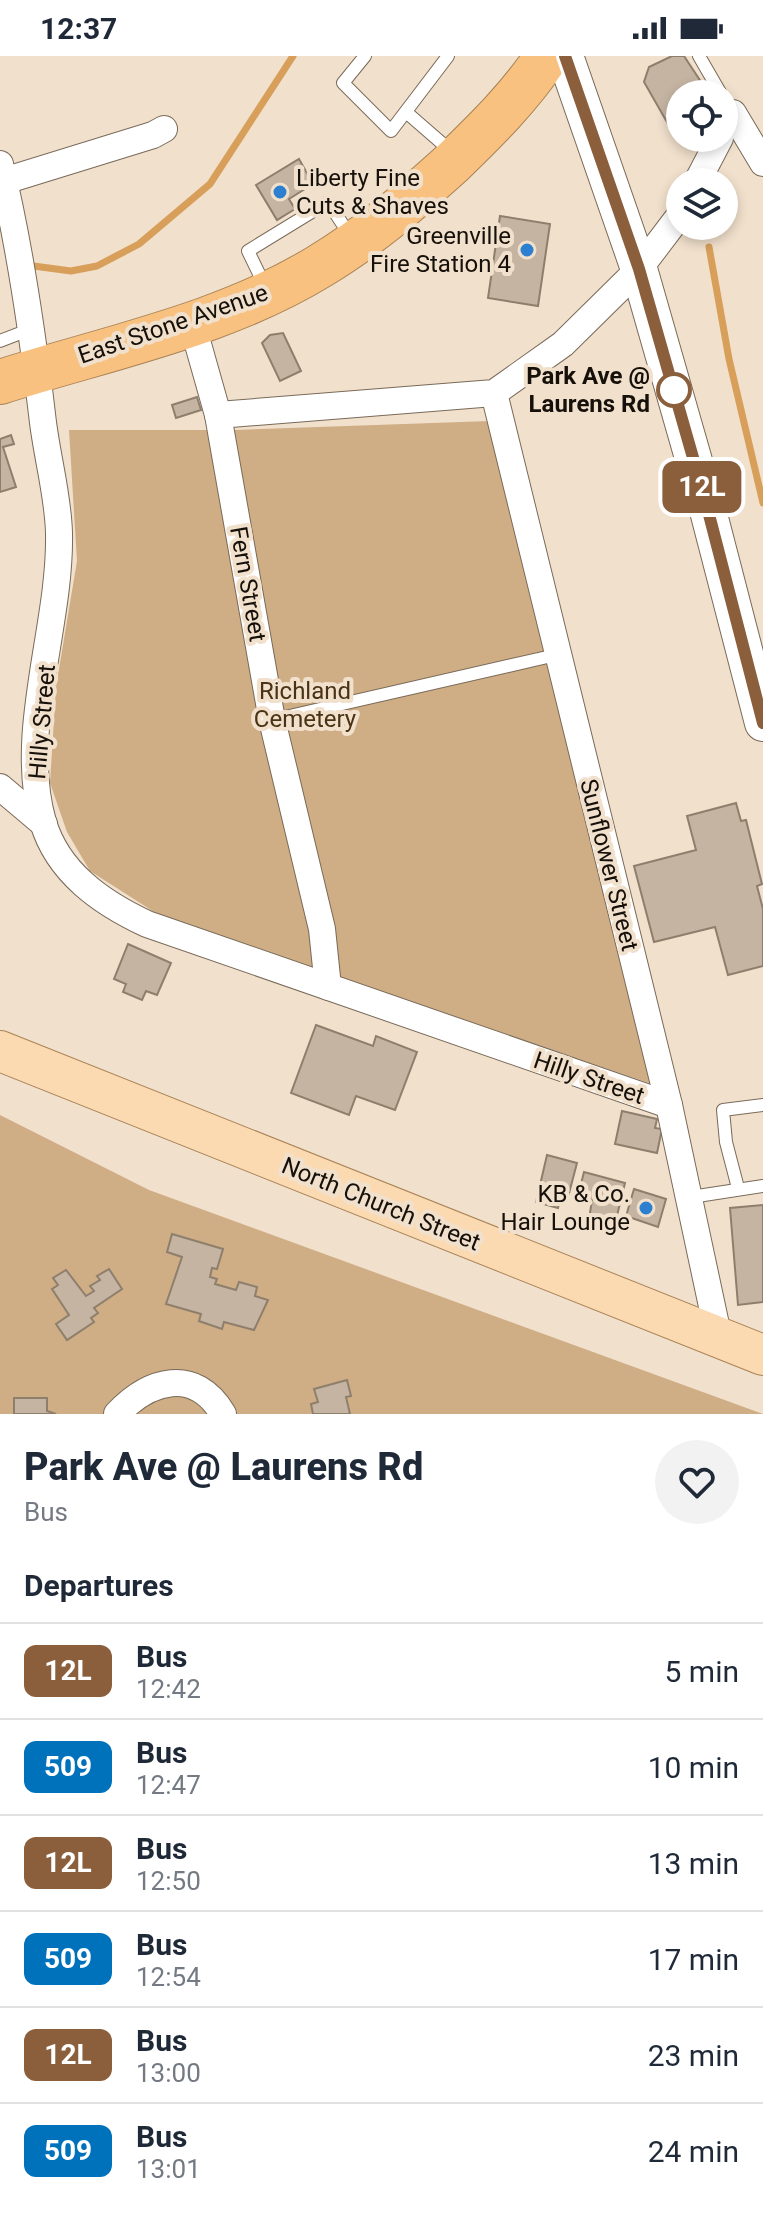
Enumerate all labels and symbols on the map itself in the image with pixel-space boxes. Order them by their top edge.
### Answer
place label: Liberty Fine Cuts & Shaves [296,164,449,220]
marker: Liberty Fine Cuts & Shaves [271,183,289,201]
place label: Greenville Fire Station 4 [370,222,511,278]
marker: Greenville Fire Station 4 [518,241,536,259]
street label: East Stone Avenue [74,278,272,370]
place label: Park Ave @ Laurens Rd [526,362,650,418]
marker: Park Ave @ Laurens Rd [657,373,691,407]
line badge: 12L [656,461,748,513]
street label: Fern Street [224,524,272,644]
street label: Hilly Street [23,663,61,781]
park label: Richland Cemetery [254,677,357,733]
street label: Sunflower Street [574,776,644,954]
street label: Hilly Street [530,1046,648,1110]
street label: North Church Street [278,1151,484,1257]
place label: KB & Co. Hair Lounge [501,1180,630,1236]
marker: KB & Co. Hair Lounge [637,1199,655,1217]

